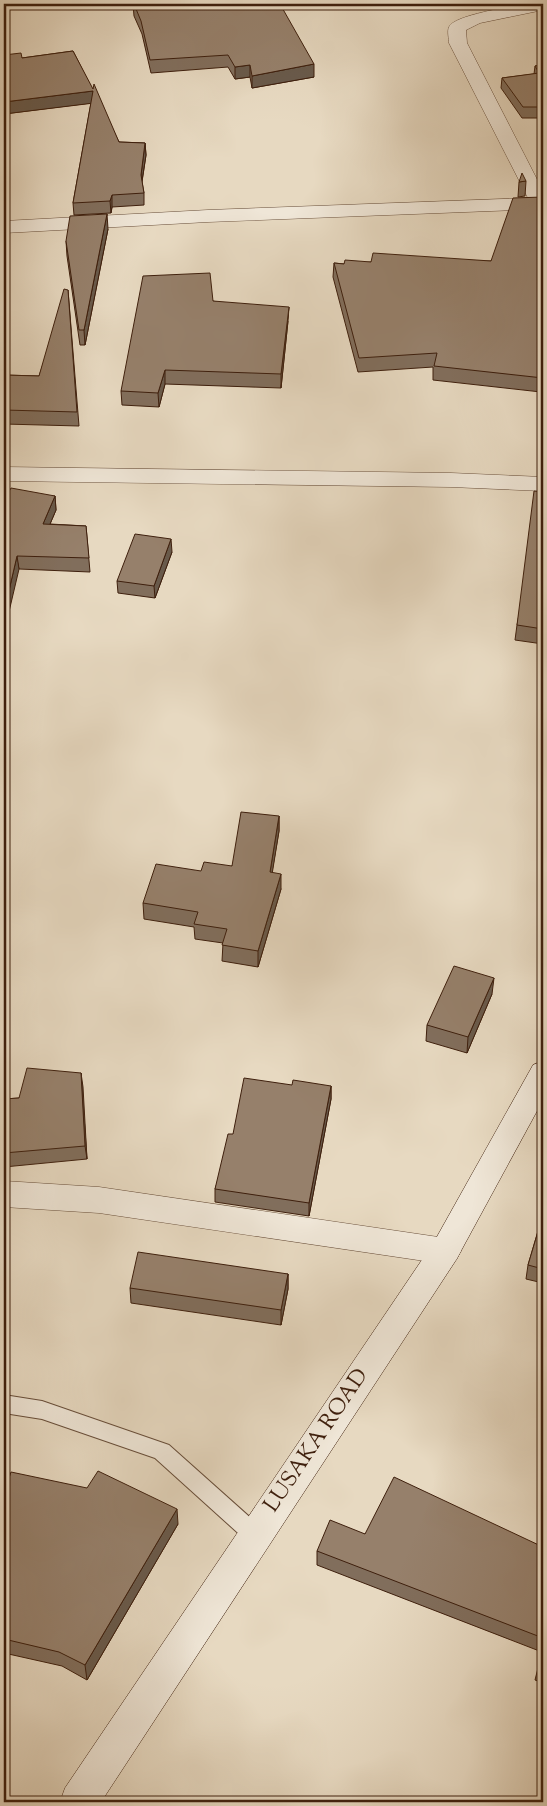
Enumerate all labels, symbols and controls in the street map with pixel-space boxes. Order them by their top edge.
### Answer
street label: LUSAKA ROAD [257,1363,377,1519]

